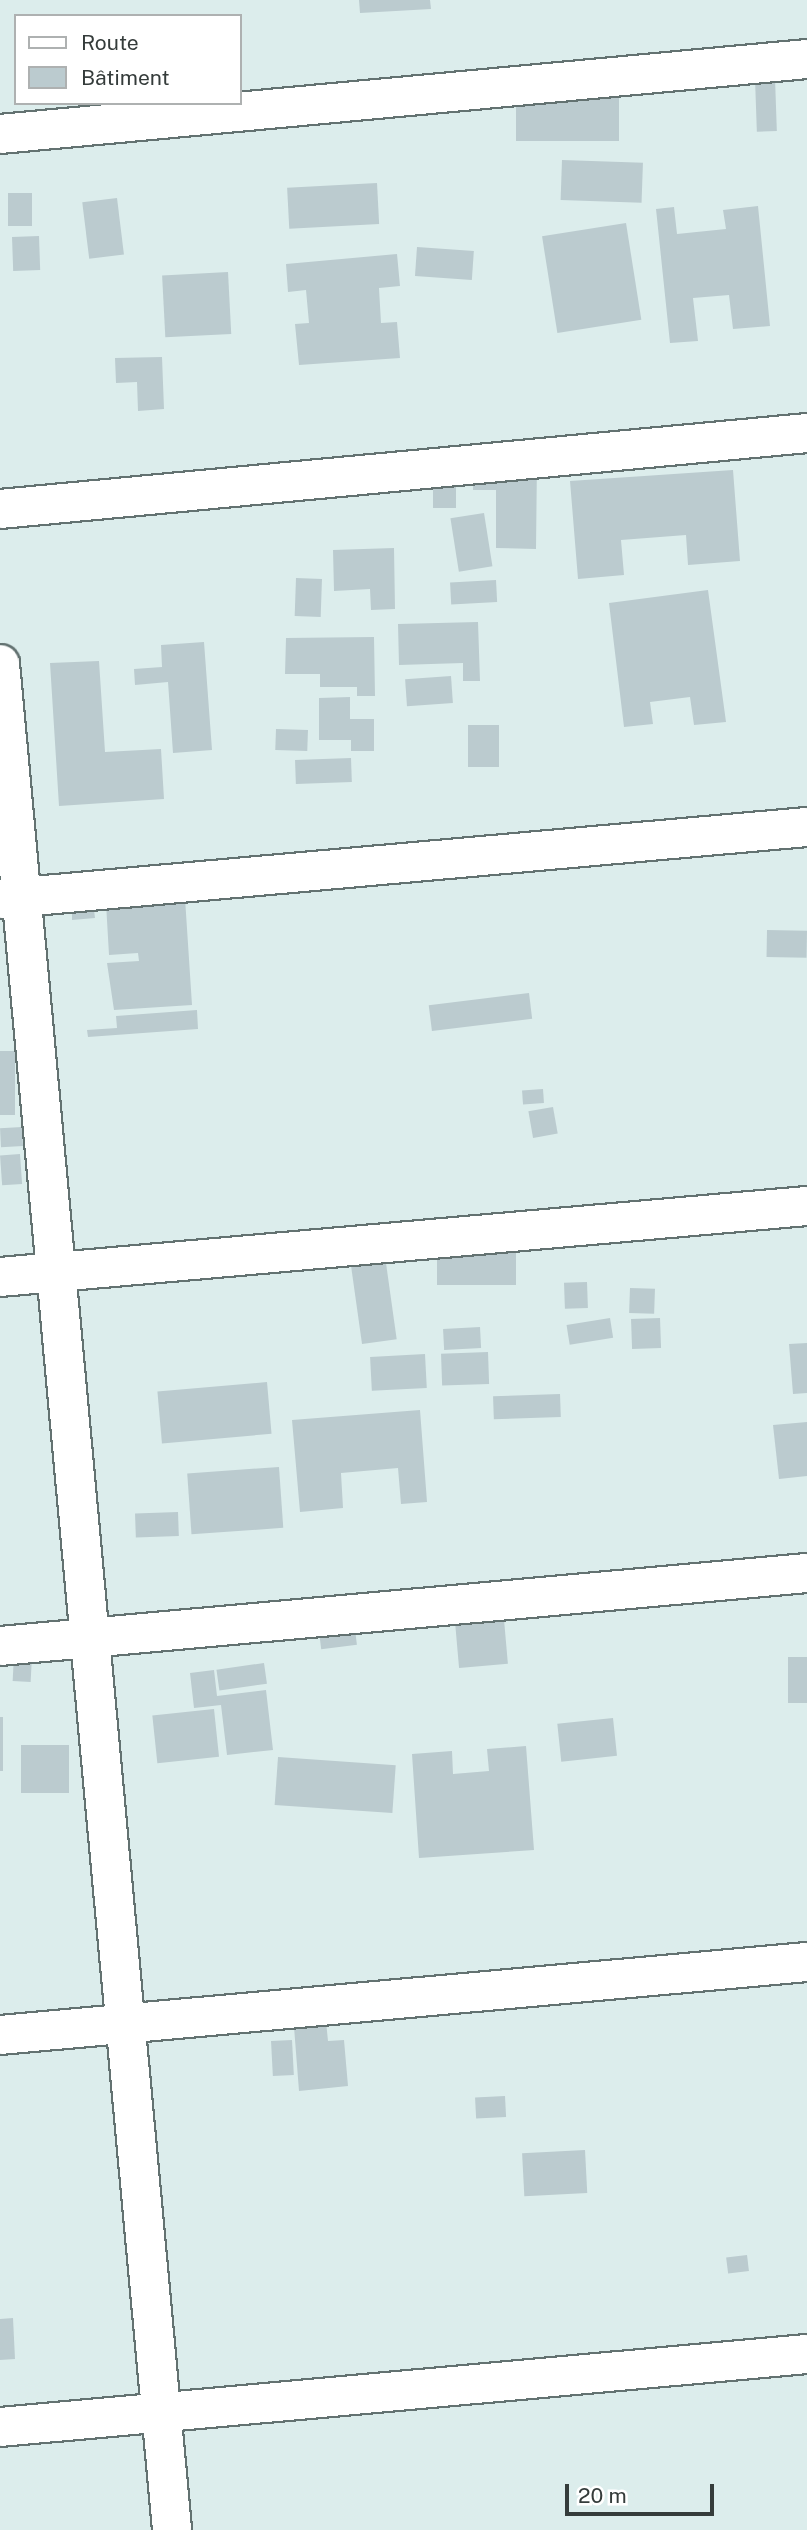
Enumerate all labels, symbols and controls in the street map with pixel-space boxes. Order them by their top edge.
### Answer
legend [14,14,242,105]
text: Route [81,30,139,55]
text: Bâtiment [81,65,170,90]
scale bar [569,2470,718,2514]
text: 20 m [578,2483,627,2508]

